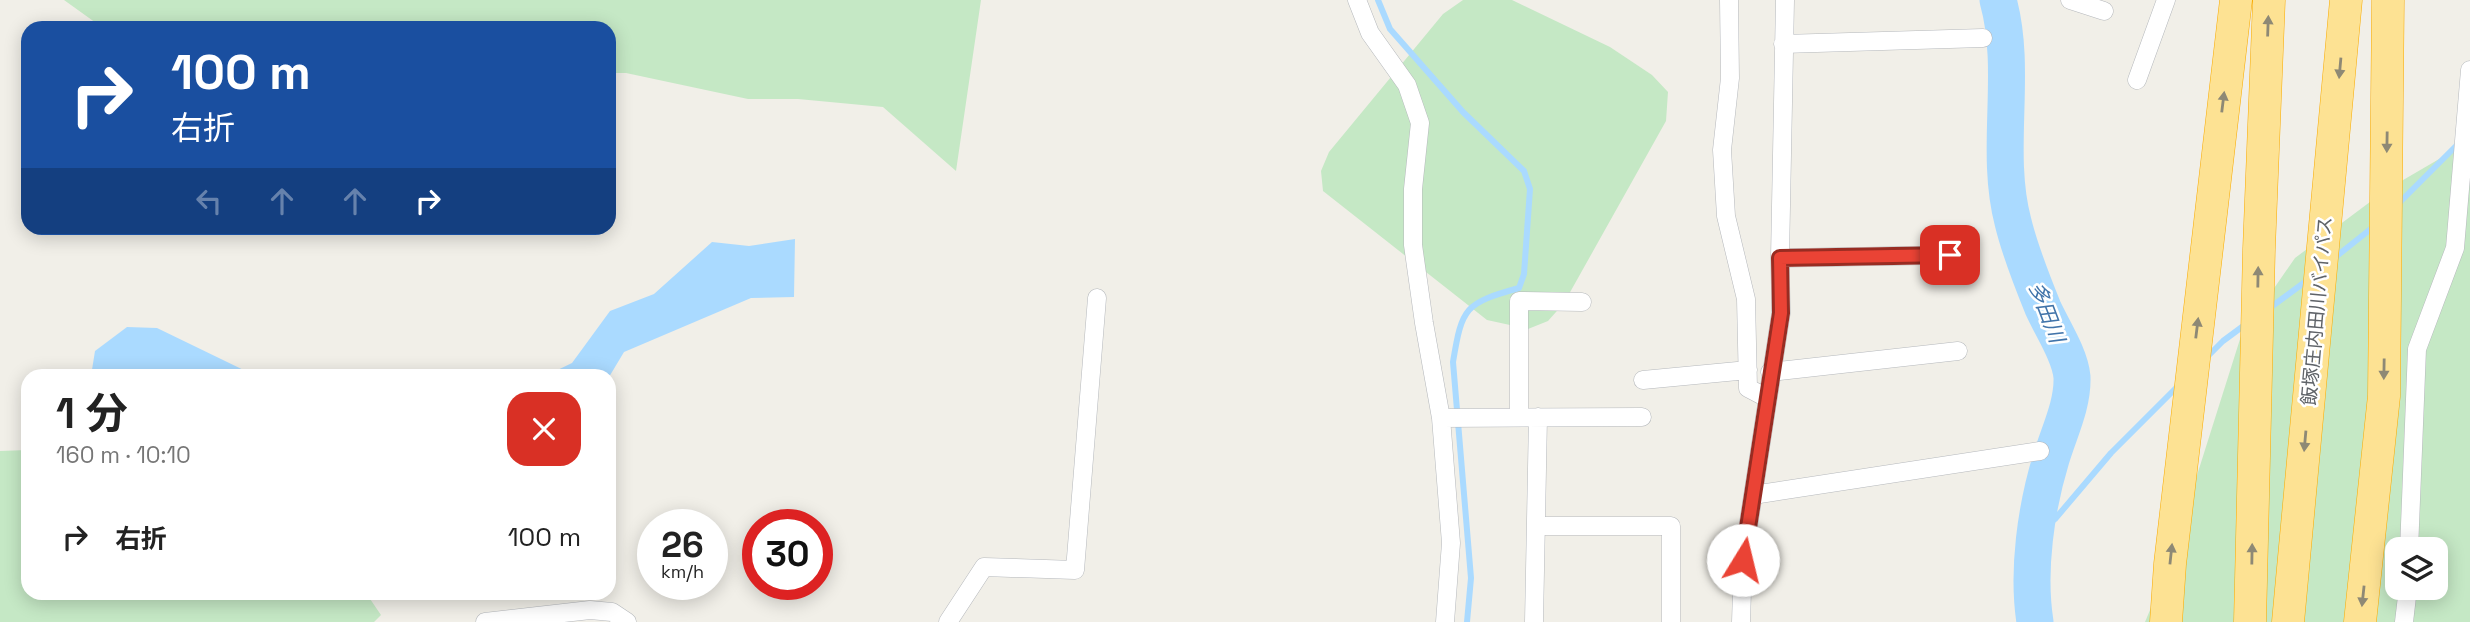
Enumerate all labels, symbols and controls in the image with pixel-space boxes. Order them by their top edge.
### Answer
one-way arrow [2263,14,2274,36]
text: 100 m [171,41,311,103]
icon: right [56,49,147,140]
one-way arrow [2334,57,2345,79]
one-way arrow [2218,91,2229,113]
text: 右折 [171,108,235,148]
one-way arrow [2381,131,2392,153]
icon: left [190,182,228,220]
icon: ahead [263,182,301,220]
icon: ahead [336,182,374,220]
icon: right [409,182,447,220]
street label: 飯塚庄内田川バイパス [2296,215,2338,407]
pin [1920,225,1980,285]
icon: arrive [1931,236,1969,274]
one-way arrow [2252,266,2264,288]
water label: 多田川 [2023,278,2072,348]
one-way arrow [2192,317,2203,339]
one-way arrow [2378,358,2390,380]
text: 1 分 [56,387,128,440]
button: close [507,392,581,466]
one-way arrow [2299,430,2310,452]
text: 160 m · 10:10 [56,440,191,470]
speed limit sign: 30 [742,509,833,600]
icon: right [56,518,94,556]
text: 100 m [508,520,581,554]
text: 右折 [115,522,167,556]
text: 26 [661,523,704,567]
position arrow [1706,523,1780,597]
map controls [2385,537,2448,600]
button: layers [2385,537,2448,600]
one-way arrow [2166,543,2177,565]
one-way arrow [2246,543,2257,565]
text: km/h [661,560,704,583]
one-way arrow [2357,585,2368,607]

